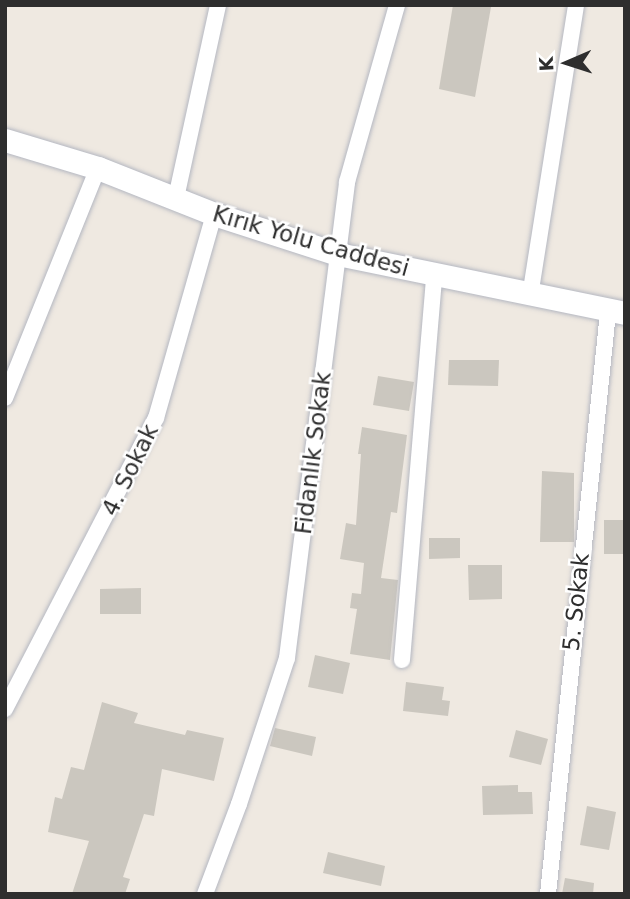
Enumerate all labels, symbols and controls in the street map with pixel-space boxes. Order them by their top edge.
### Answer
north arrow [532,28,602,98]
text: K [535,56,557,72]
street label: Kırık Yolu Caddesi [210,200,412,282]
street label: Fidanlık Sokak [289,370,337,536]
street label: 4. Sokak [96,420,164,520]
street label: 5. Sokak [557,552,595,652]

